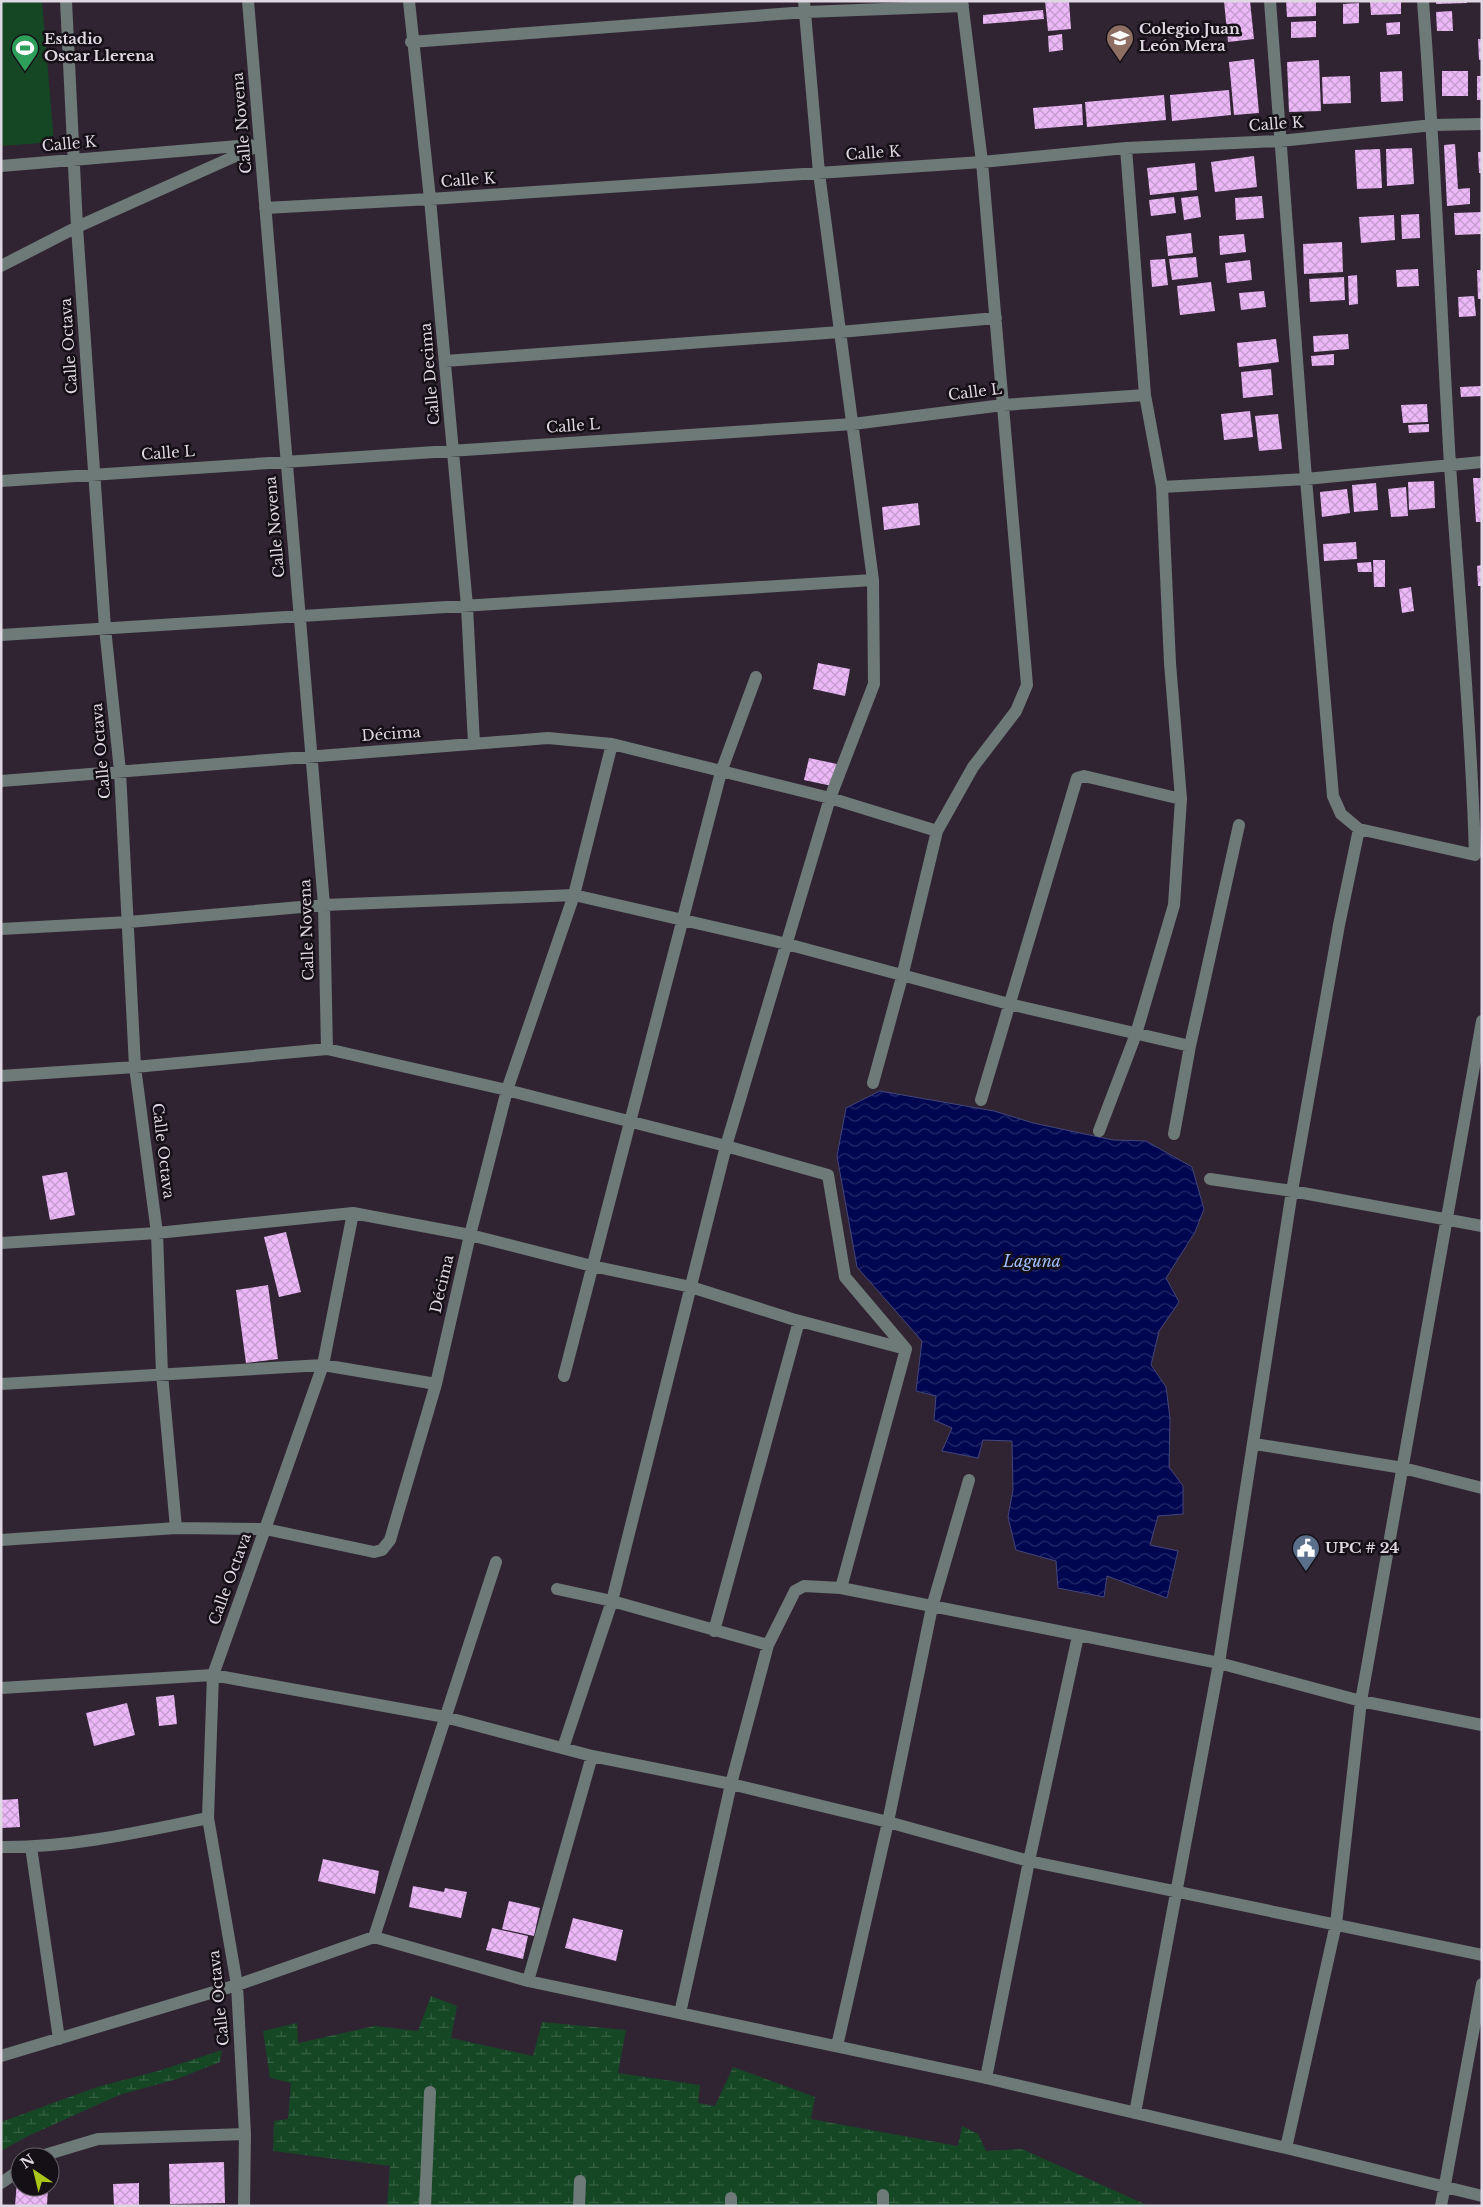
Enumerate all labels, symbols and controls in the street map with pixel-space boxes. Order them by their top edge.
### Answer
place label: Colegio Juan León Mera [1139,19,1240,55]
school or university icon: Colegio Juan León Mera [1105,23,1135,62]
place label: Estadio Oscar Llerena [44,29,155,65]
sports icon: Estadio Oscar Llerena [10,33,40,72]
street label: Calle Novena [228,71,255,174]
street label: Calle K [1248,112,1304,135]
street label: Calle K [41,132,97,155]
street label: Calle K [845,141,901,164]
street label: Calle K [440,168,496,191]
street label: Calle Octava [56,297,81,395]
street label: Calle Decima [416,322,443,426]
street label: Calle L [947,379,1003,404]
street label: Calle L [545,414,601,437]
street label: Calle L [140,441,196,464]
street label: Calle Novena [261,475,288,578]
street label: Calle Octava [87,702,114,800]
street label: Décima [361,722,422,745]
street label: Calle Novena [295,878,318,981]
street label: Calle Octava [148,1102,179,1201]
water label: Laguna [1002,1251,1061,1271]
street label: Décima [426,1252,458,1315]
street label: Calle Octava [204,1530,255,1627]
public building icon: UPC # 24 [1291,1533,1321,1572]
place label: UPC # 24 [1325,1538,1400,1557]
street label: Calle Octava [204,1949,233,2047]
north arrow [10,2147,60,2197]
text: N [17,2150,38,2173]

